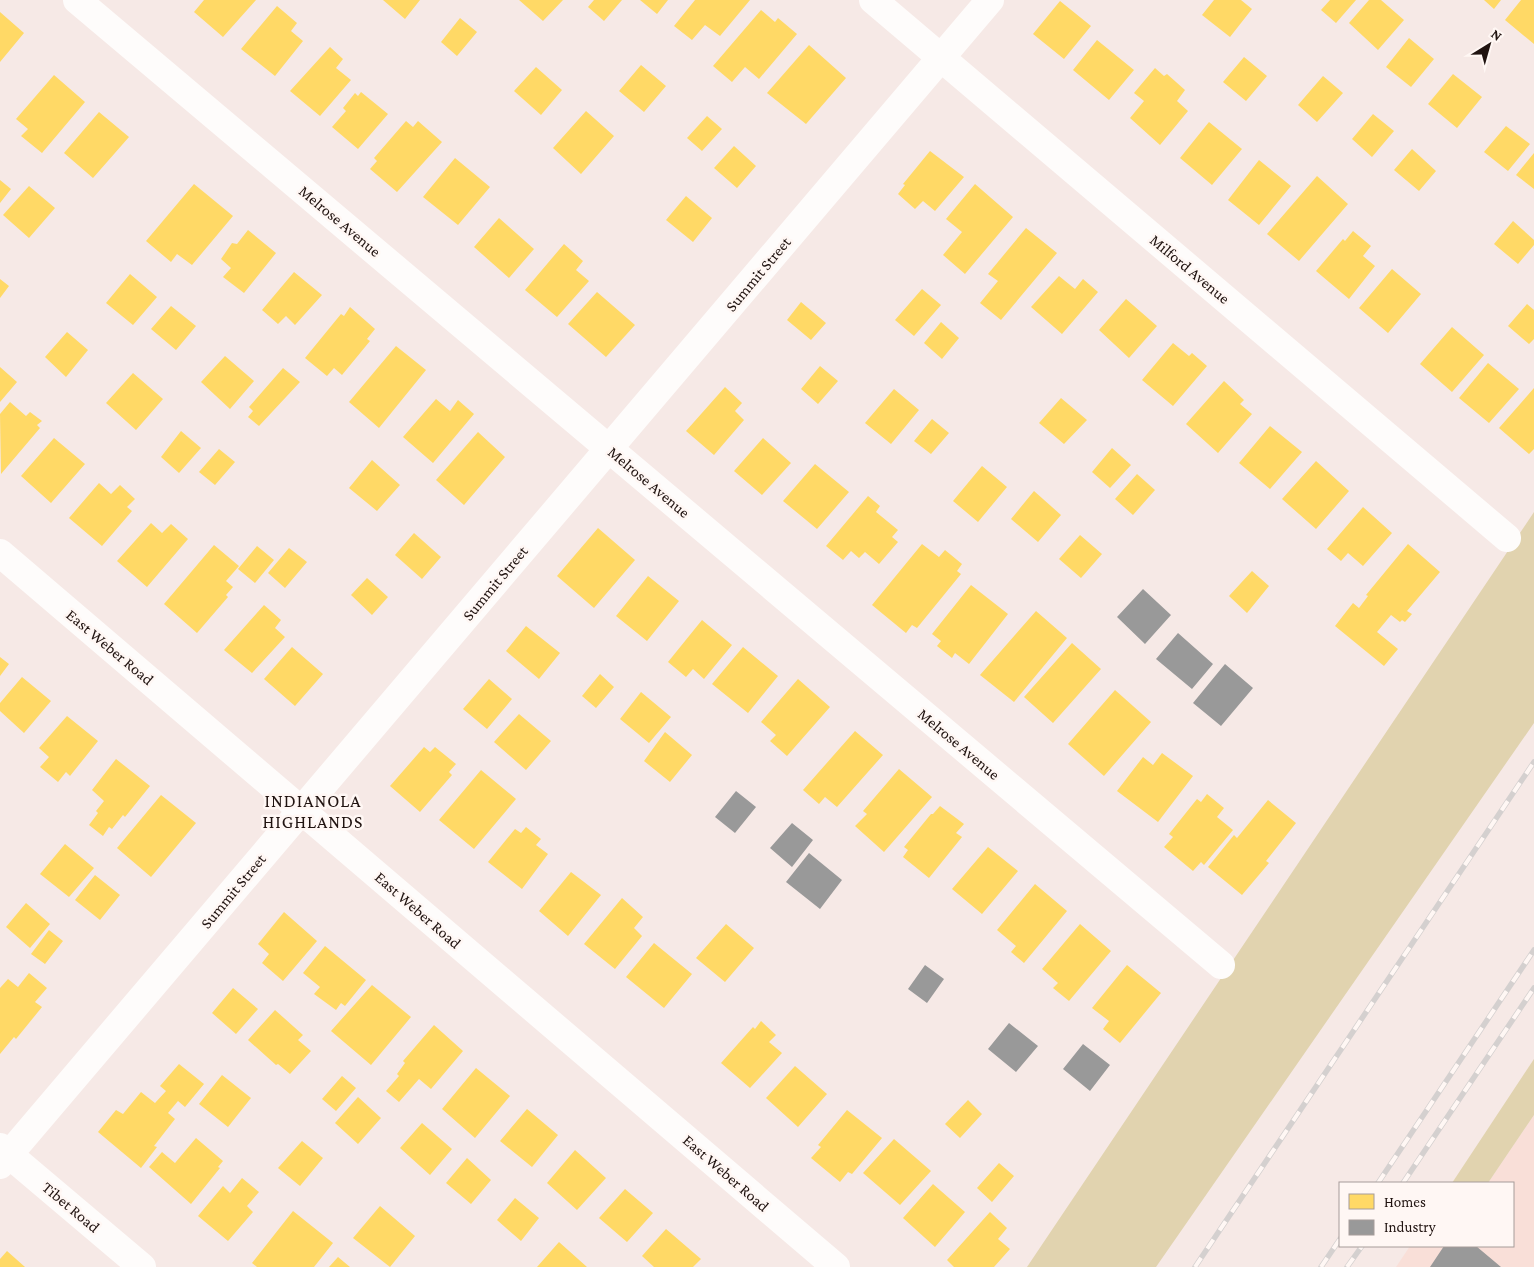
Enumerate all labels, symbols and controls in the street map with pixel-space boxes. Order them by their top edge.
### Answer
north arrow [1464,20,1514,70]
text: N [1488,25,1506,44]
street label: Melrose Avenue [296,182,384,260]
street label: Milford Avenue [1147,231,1233,307]
street label: Summit Street [722,233,794,315]
street label: Melrose Avenue [605,443,693,521]
street label: Summit Street [459,542,531,624]
street label: East Weber Road [63,606,157,689]
street label: Melrose Avenue [915,705,1003,783]
district label: INDIANOLA HIGHLANDS [263,791,363,832]
street label: Summit Street [197,850,269,932]
street label: East Weber Road [372,868,465,952]
street label: East Weber Road [680,1131,773,1215]
street label: Tibet Road [39,1178,103,1236]
legend [1339,1182,1514,1247]
text: Homes [1384,1194,1426,1210]
text: Industry [1384,1219,1436,1236]

